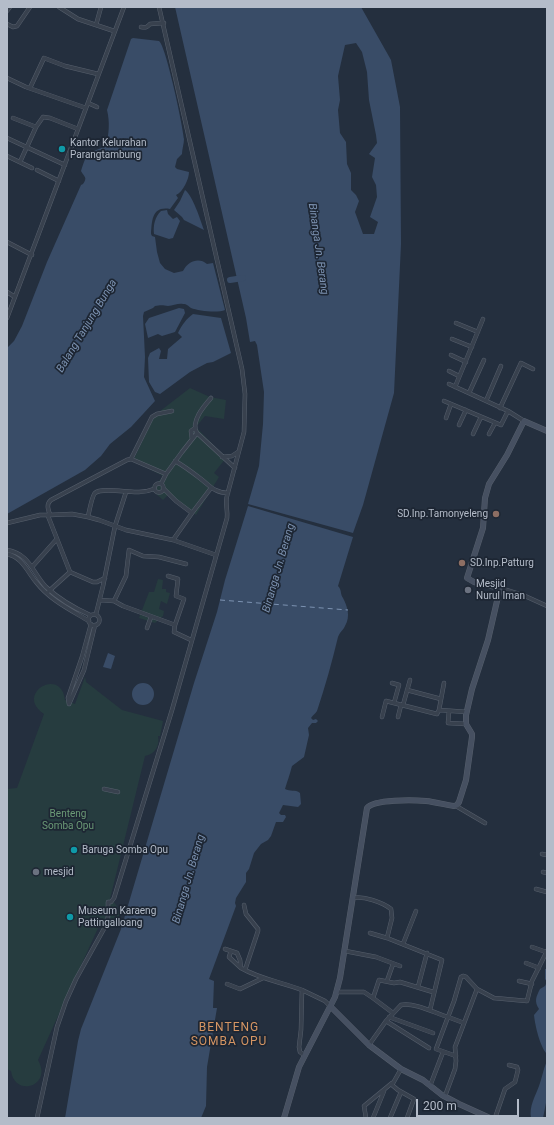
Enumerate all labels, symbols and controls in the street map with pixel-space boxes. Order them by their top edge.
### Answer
place label: Kantor Kelurahan Parangtambung [70,137,146,160]
marker: Kantor Kelurahan Parangtambung [57,144,67,154]
water label: Binanga Jn. Berang [305,203,331,295]
water label: Balang Tanjung Bunga [54,277,120,375]
place label: SD.Inp.Tamonyeleng [397,508,488,520]
marker: SD.Inp.Tamonyeleng [491,509,501,519]
water label: Binanga Jn. Berang [260,522,298,614]
place label: SD.Inp.Patturg [470,557,534,569]
marker: SD.Inp.Patturg [457,558,467,568]
place label: Mesjid Nurul Iman [476,578,525,602]
marker: Mesjid Nurul Iman [463,585,473,595]
park label: Benteng Somba Opu [42,808,94,832]
water label: Binanga Jn. Berang [170,833,208,925]
place label: Baruga Somba Opu [82,844,168,856]
marker: Baruga Somba Opu [69,845,79,855]
place label: mesjid [44,866,74,878]
marker: mesjid [31,867,41,877]
place label: Museum Karaeng Pattingalloang [78,905,156,928]
marker: Museum Karaeng Pattingalloang [65,912,75,922]
district label: BENTENG SOMBA OPU [191,1021,267,1049]
scale bar [418,1091,521,1117]
text: 200 m [423,1099,457,1113]

